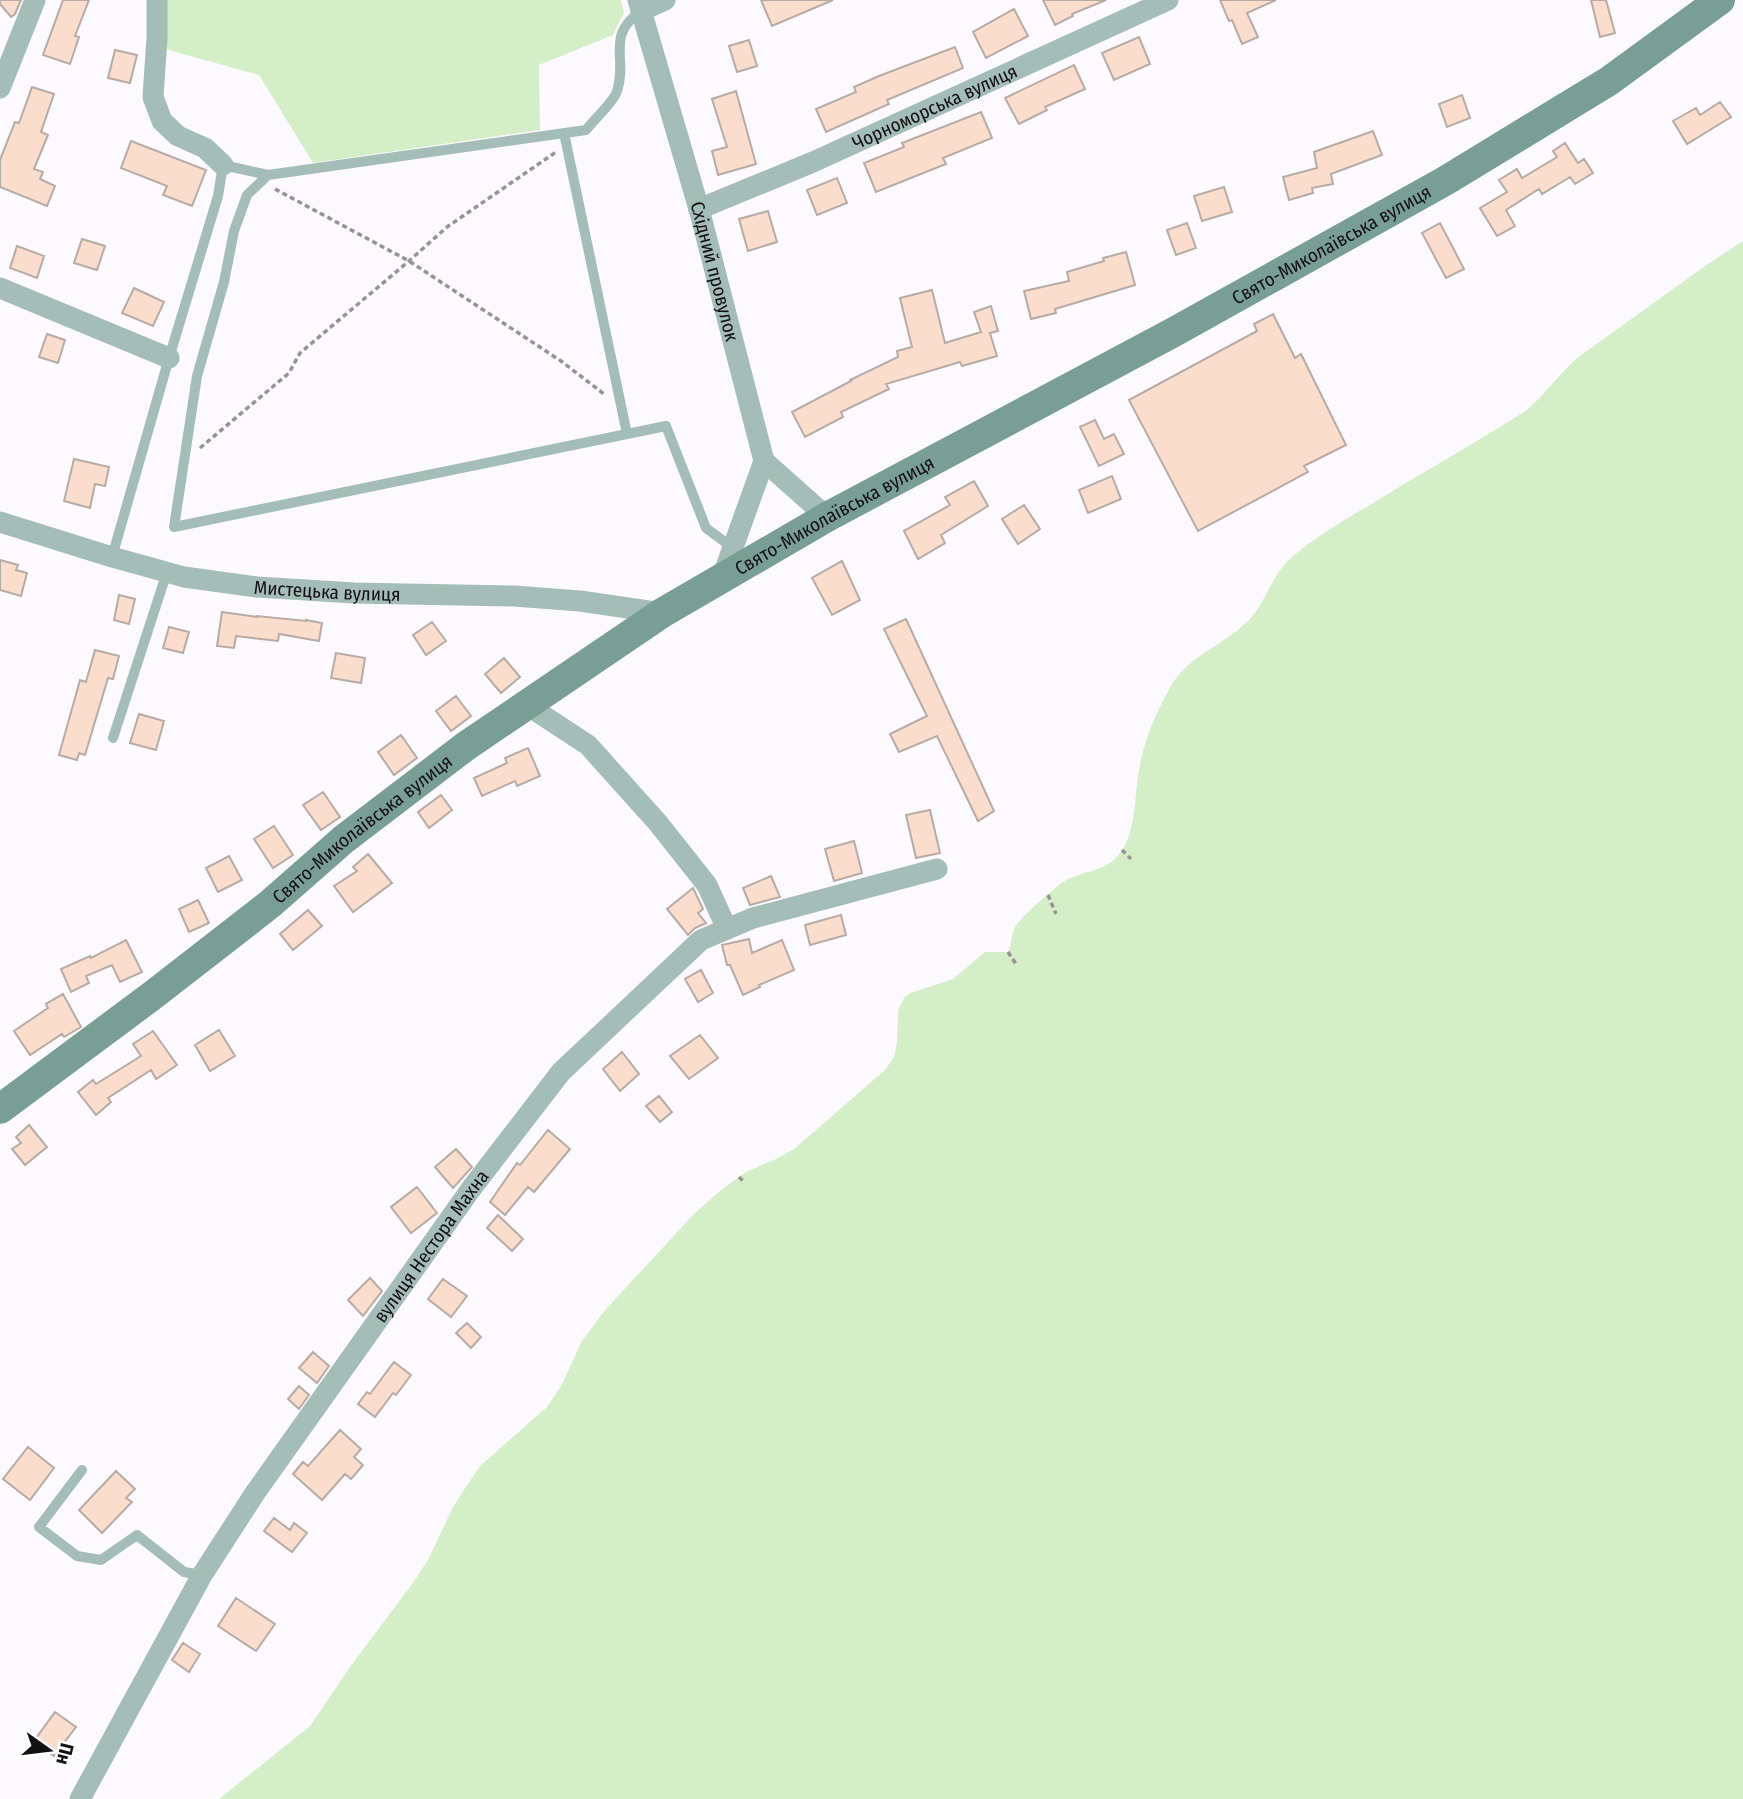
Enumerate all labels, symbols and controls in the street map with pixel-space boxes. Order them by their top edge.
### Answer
street label: Чорноморська вулиця [849,59,1021,154]
street label: Свято-Миколаївська вулиця [1228,180,1435,309]
street label: Східний провулок [686,199,744,344]
street label: Свято-Миколаївська вулиця [730,451,938,580]
street label: Мистецька вулиця [253,575,401,605]
street label: Свято-Миколаївська вулиця [267,749,457,908]
street label: вулиця Нестора Махна [369,1165,493,1327]
north arrow [14,1715,84,1785]
text: Пн [51,1741,79,1767]

